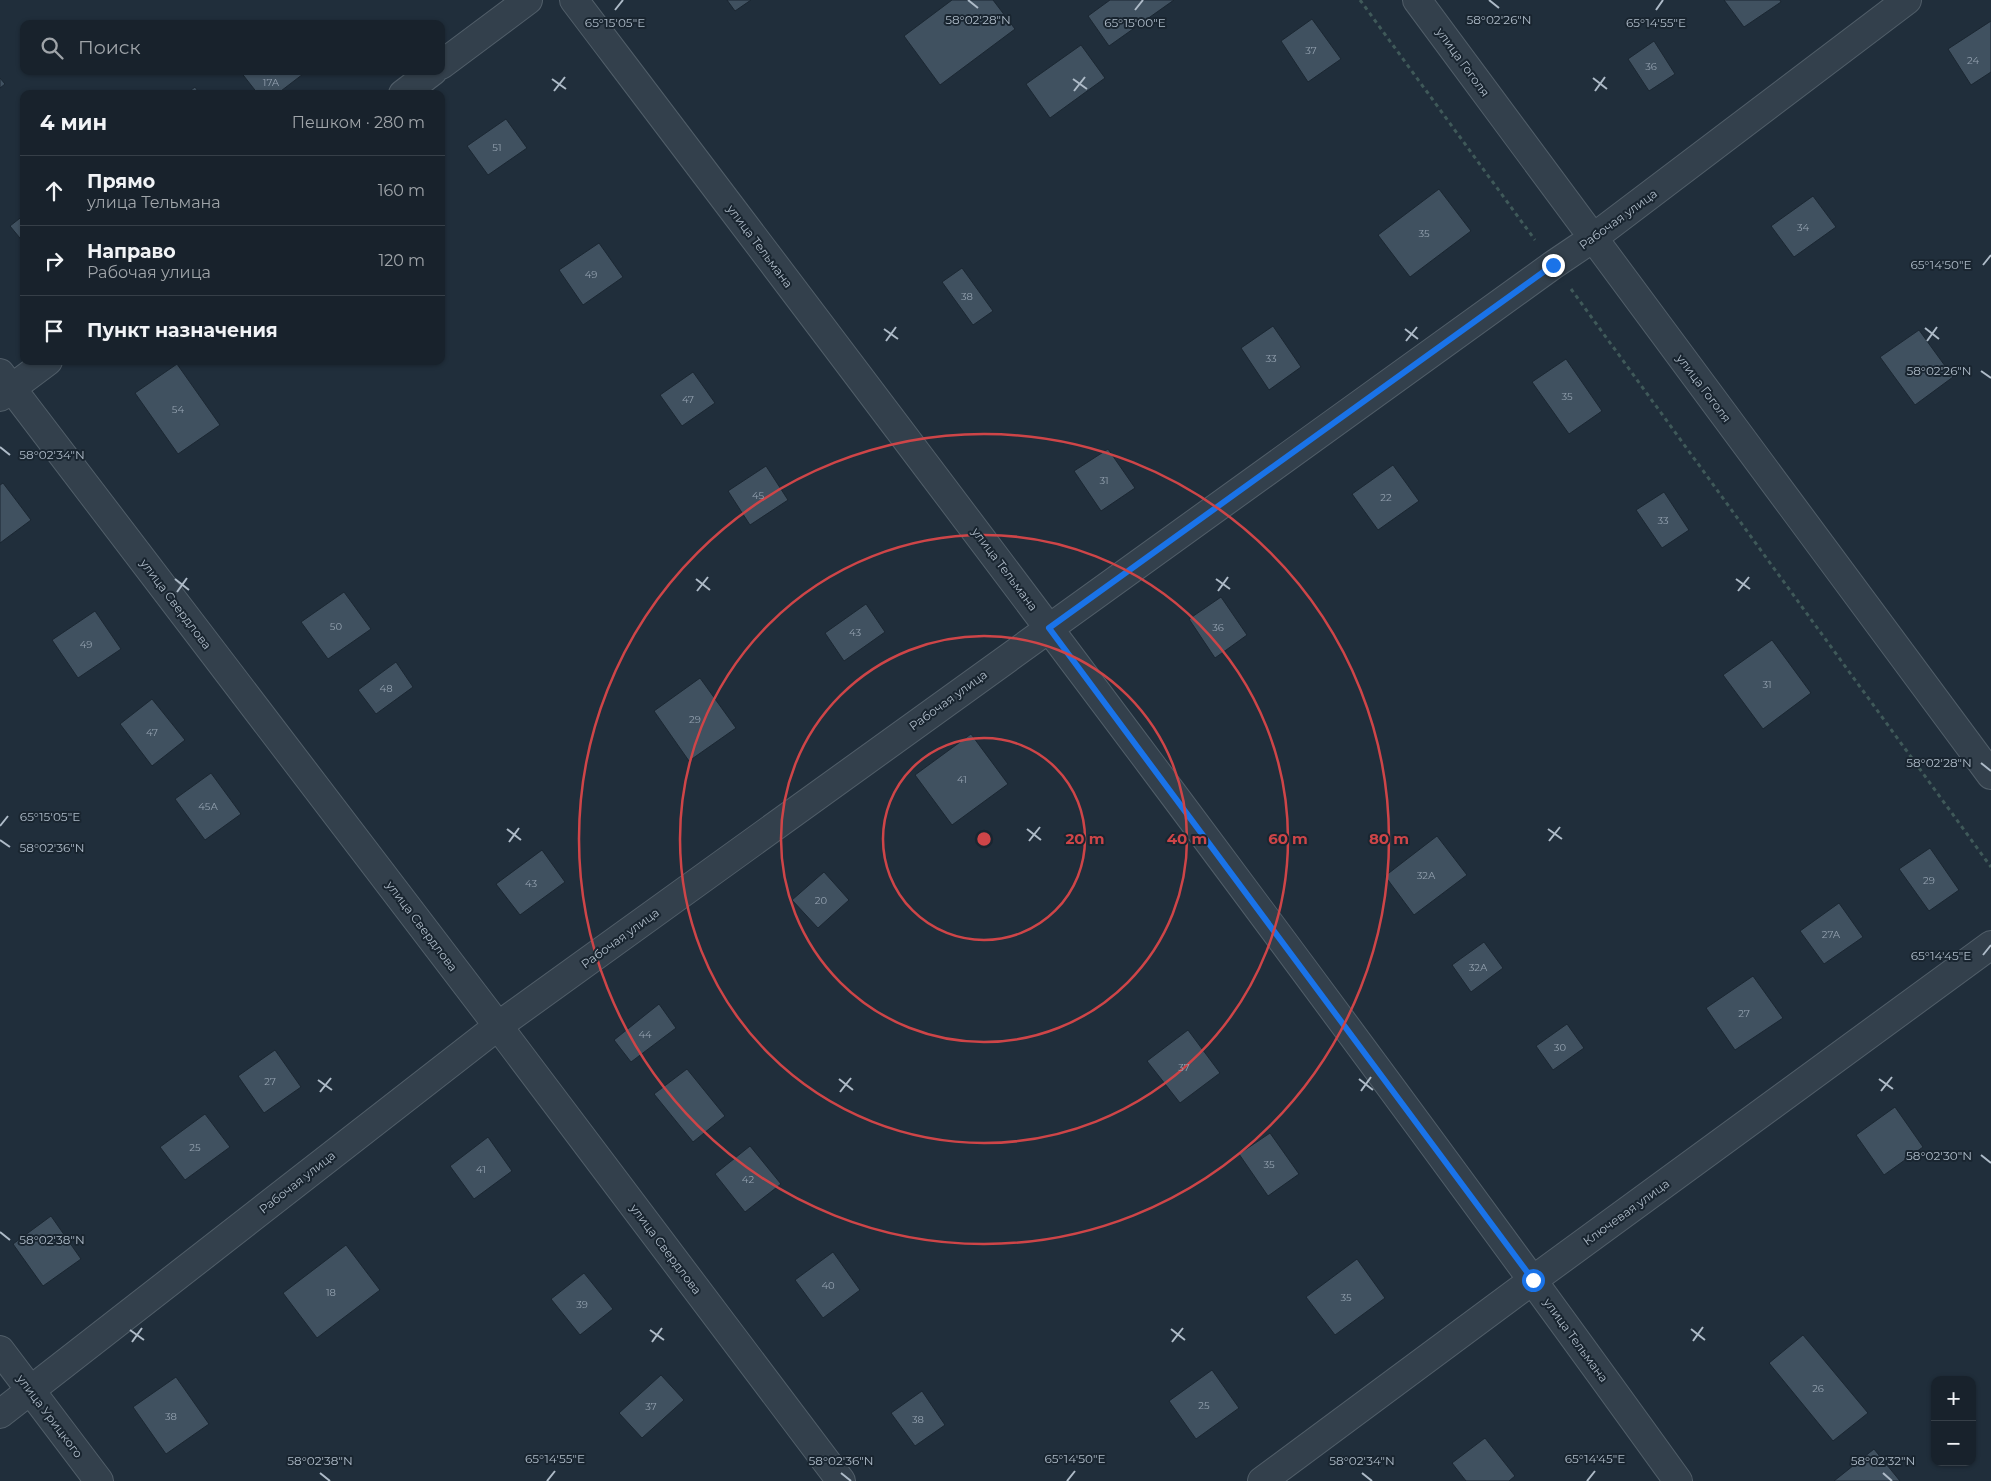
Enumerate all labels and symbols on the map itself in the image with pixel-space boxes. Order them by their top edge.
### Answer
text: 58°02'28"N [945,12,1011,27]
text: 58°02'26"N [1466,12,1532,27]
text: 65°15'05"E [585,15,645,30]
text: 65°15'00"E [1104,15,1166,30]
text: 65°14'55"E [1626,15,1686,30]
street label: улица Гоголя [1432,24,1493,99]
house number: 37 [1305,44,1317,57]
house number: 24 [1967,54,1979,67]
house number: 36 [1645,60,1657,73]
house number: 17А [263,76,280,89]
house number: 51 [492,141,502,154]
street label: Рабочая улица [1576,186,1660,252]
street label: улица Тельмана [723,201,796,291]
house number: 34 [1797,221,1810,234]
house number: 35 [1418,227,1430,240]
route end [1542,254,1565,277]
text: 65°14'50"E [1910,257,1972,272]
house number: 49 [585,268,597,281]
house number: 38 [961,290,973,303]
street label: улица Гоголя [1673,350,1735,425]
house number: 33 [1265,352,1277,365]
text: 58°02'26"N [1906,363,1972,378]
house number: 35 [1561,390,1573,403]
house number: 47 [682,393,694,406]
house number: 54 [172,403,185,416]
text: 58°02'34"N [19,447,85,462]
house number: 31 [1099,474,1109,487]
house number: 45 [752,489,764,502]
house number: 22 [1380,491,1392,504]
house number: 33 [1657,514,1669,527]
street label: улица Тельмана [968,524,1041,614]
street label: улица Свердлова [136,555,215,652]
house number: 50 [330,620,343,633]
house number: 36 [1212,621,1224,634]
house number: 43 [849,626,861,639]
house number: 49 [80,638,92,651]
street label: Рабочая улица [906,667,990,733]
house number: 31 [1762,678,1772,691]
house number: 48 [379,682,393,695]
house number: 29 [689,713,701,726]
house number: 47 [146,726,158,739]
text: 58°02'28"N [1906,755,1972,770]
house number: 41 [957,773,967,786]
house number: 45А [198,800,218,813]
text: 65°15'05"E [20,809,80,824]
text: 20 m [1065,829,1105,848]
text: 40 m [1167,829,1207,848]
text: 60 m [1268,829,1308,848]
text: 80 m [1369,829,1409,848]
centre of rings [975,830,993,848]
text: 58°02'36"N [19,840,85,855]
house number: 32А [1417,869,1436,882]
house number: 29 [1923,874,1935,887]
street label: улица Свердлова [382,877,461,974]
house number: 43 [525,877,537,890]
house number: 20 [815,894,828,907]
street label: Рабочая улица [578,905,662,971]
house number: 27А [1822,928,1841,941]
text: 65°14'45"E [1911,948,1971,963]
house number: 32А [1469,961,1488,974]
house number: 27 [1738,1007,1750,1020]
house number: 44 [638,1028,652,1041]
house number: 30 [1554,1041,1567,1054]
house number: 37 [1178,1061,1190,1074]
house number: 27 [264,1075,276,1088]
house number: 25 [189,1141,201,1154]
street label: Рабочая улица [256,1147,338,1217]
text: 58°02'30"N [1906,1148,1972,1163]
house number: 35 [1263,1158,1275,1171]
house number: 41 [476,1163,486,1176]
house number: 42 [742,1173,754,1186]
street label: Ключевая улица [1580,1176,1672,1248]
street label: улица Свердлова [626,1200,705,1297]
text: 58°02'38"N [19,1232,85,1247]
route start [1522,1269,1545,1292]
house number: 40 [821,1279,835,1292]
house number: 18 [326,1286,336,1299]
house number: 35 [1340,1291,1352,1304]
street label: улица Тельмана [1540,1294,1612,1385]
house number: 39 [576,1298,588,1311]
street label: улица Урицкого [13,1371,86,1461]
house number: 26 [1812,1382,1824,1395]
house number: 25 [1198,1399,1210,1412]
house number: 37 [645,1400,657,1413]
house number: 38 [165,1410,177,1423]
house number: 38 [912,1413,924,1426]
text: 65°14'55"E [525,1451,585,1466]
text: 65°14'50"E [1044,1451,1106,1466]
text: 65°14'45"E [1565,1451,1625,1466]
text: 58°02'38"N [287,1453,353,1468]
text: 58°02'36"N [808,1453,874,1468]
text: 58°02'34"N [1329,1453,1395,1468]
text: 58°02'32"N [1851,1453,1915,1468]

